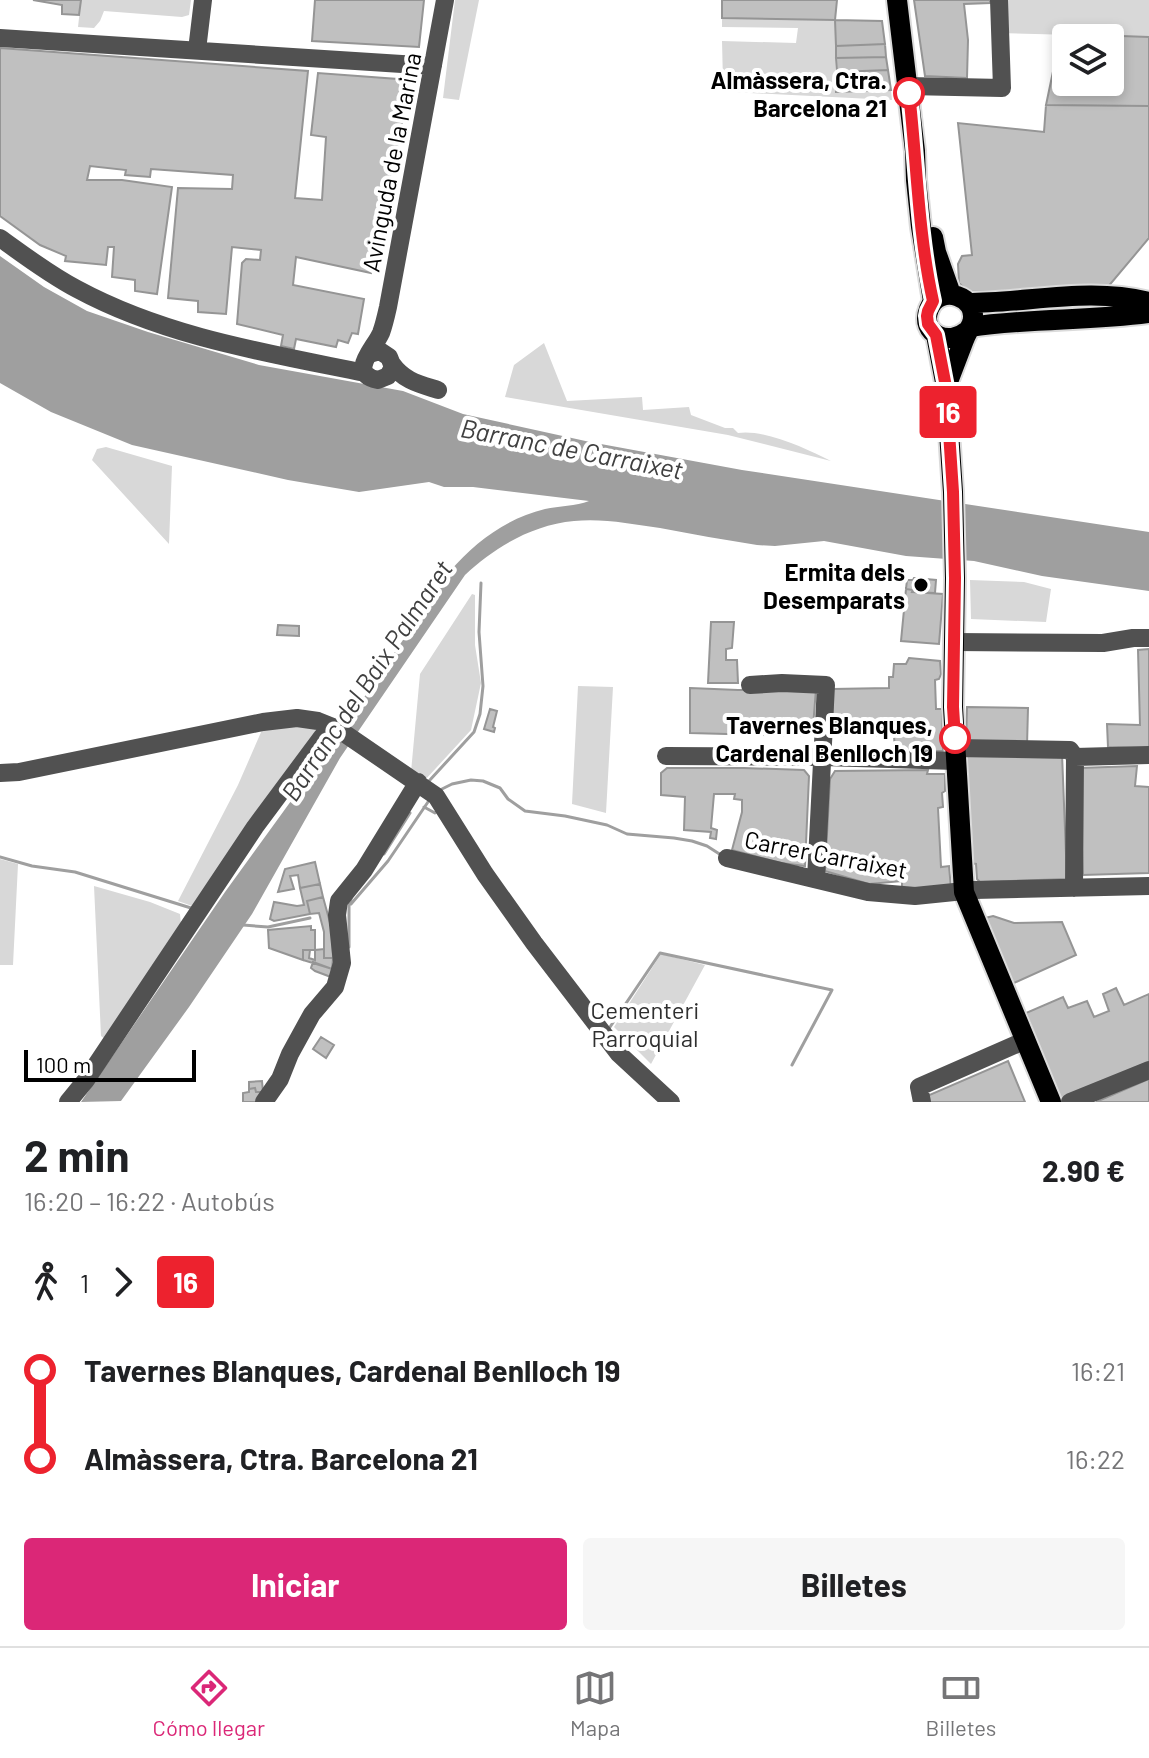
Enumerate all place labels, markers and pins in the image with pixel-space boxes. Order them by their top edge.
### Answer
place label: Almàssera, Ctra. Barcelona 21 [711,65,887,122]
marker: Almàssera, Ctra. Barcelona 21 [894,78,924,108]
place label: Ermita dels Desemparats [763,557,905,614]
marker: Ermita dels Desemparats [912,576,930,594]
place label: Tavernes Blanques, Cardenal Benlloch 19 [716,710,933,767]
marker: Tavernes Blanques, Cardenal Benlloch 19 [940,723,970,753]

